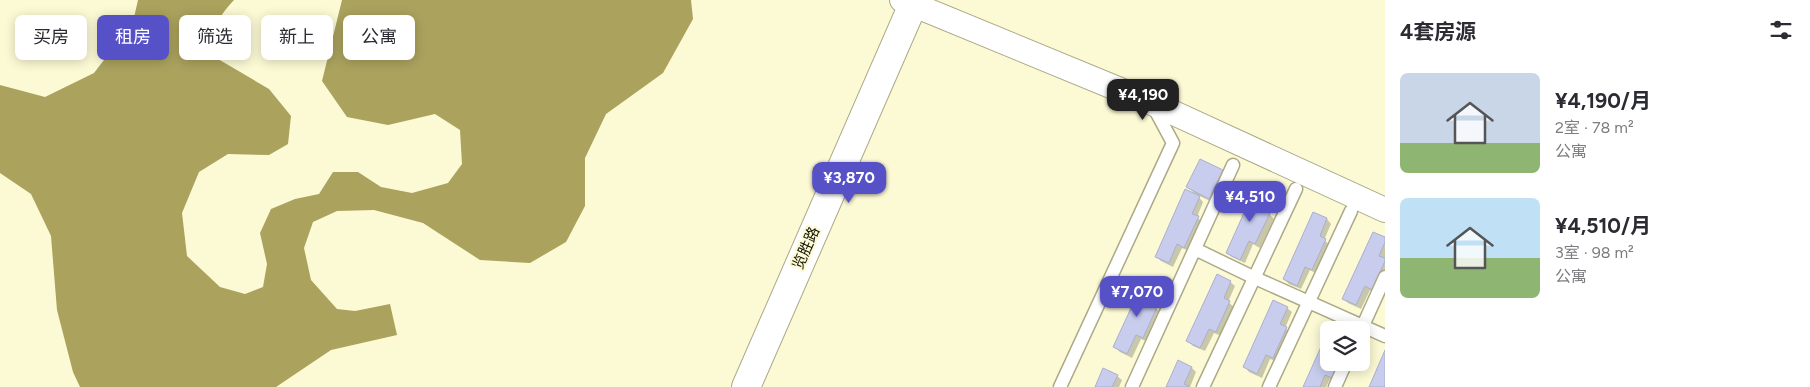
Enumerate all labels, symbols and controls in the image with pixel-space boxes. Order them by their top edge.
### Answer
chip: 买房 [15,15,87,60]
chip: 租房 [97,15,169,60]
chip: 筛选 [179,15,251,60]
chip: 新上 [261,15,333,60]
chip: 公寓 [343,15,415,60]
icon: filters [1767,16,1795,44]
text: 4套房源 [1400,19,1476,44]
pin: ¥4,190 [1102,78,1184,121]
text: ¥4,190 [1118,85,1168,104]
text: ¥4,190/月 [1555,88,1651,113]
icon: home [1440,93,1500,153]
text: 2室 · 78 m² [1555,118,1634,137]
text: 公寓 [1555,142,1587,161]
pin: ¥3,870 [808,162,890,204]
text: ¥3,870 [823,168,875,187]
pin: ¥4,510 [1209,180,1291,223]
text: ¥4,510 [1225,187,1275,206]
text: ¥4,510/月 [1555,213,1651,238]
icon: home [1440,218,1500,278]
street label: 览胜路 [789,224,823,272]
text: 3室 · 98 m² [1555,243,1634,262]
text: 公寓 [1555,267,1587,286]
pin: ¥7,070 [1096,276,1178,318]
text: ¥7,070 [1111,282,1163,301]
map controls [1320,321,1370,371]
button: layers [1320,321,1370,371]

